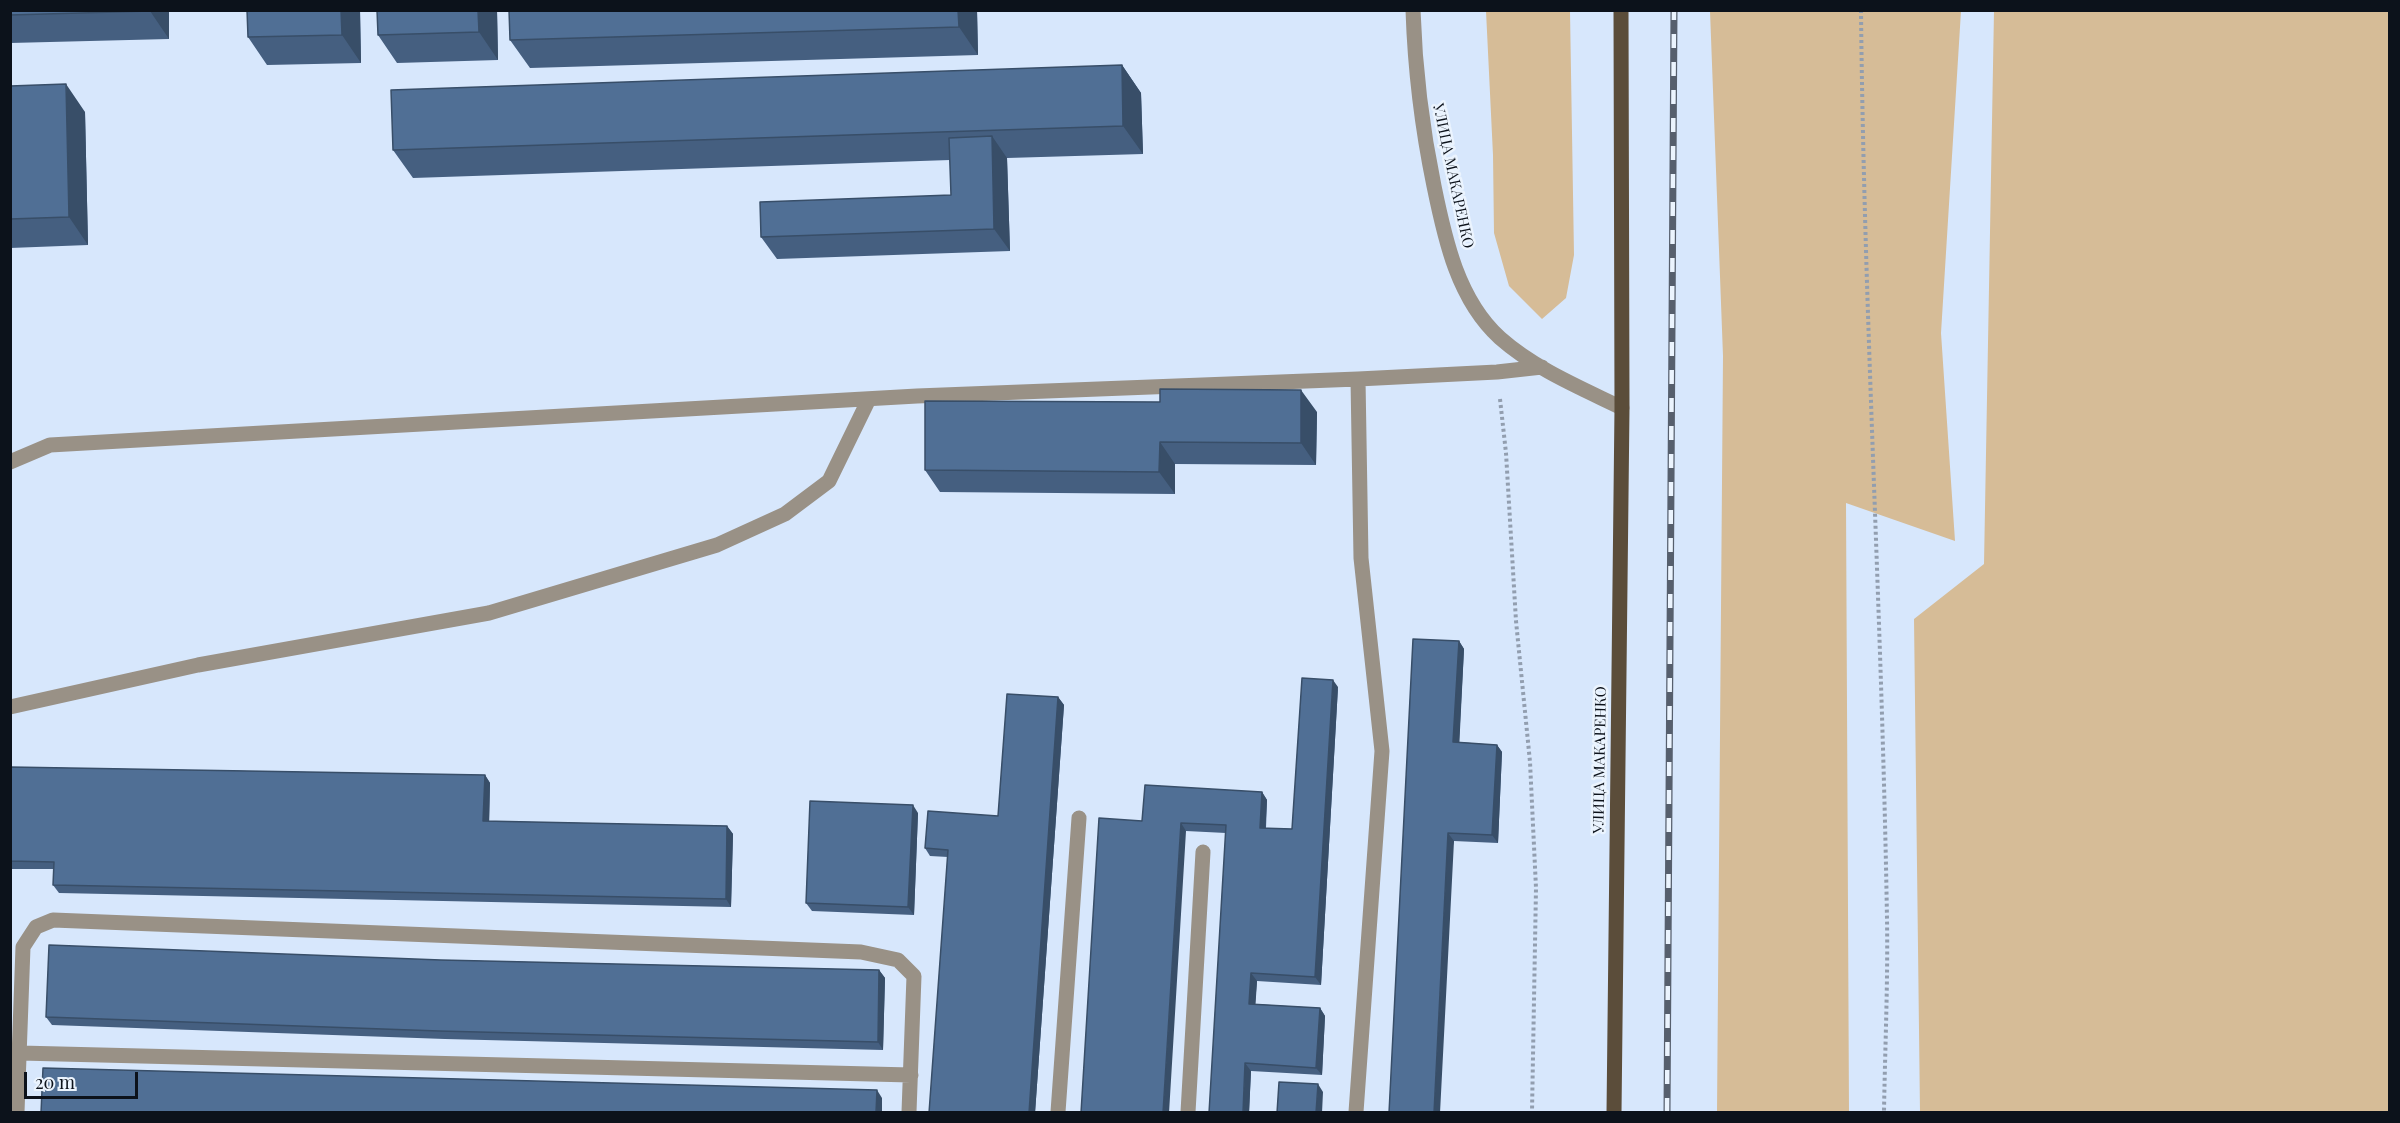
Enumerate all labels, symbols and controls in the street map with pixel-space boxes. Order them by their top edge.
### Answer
street label: УЛИЦА МАКАРЕНКО [1429,102,1477,250]
street label: УЛИЦА МАКАРЕНКО [1590,686,1610,834]
scale bar [27,1060,141,1098]
text: 20 m [35,1070,75,1094]

